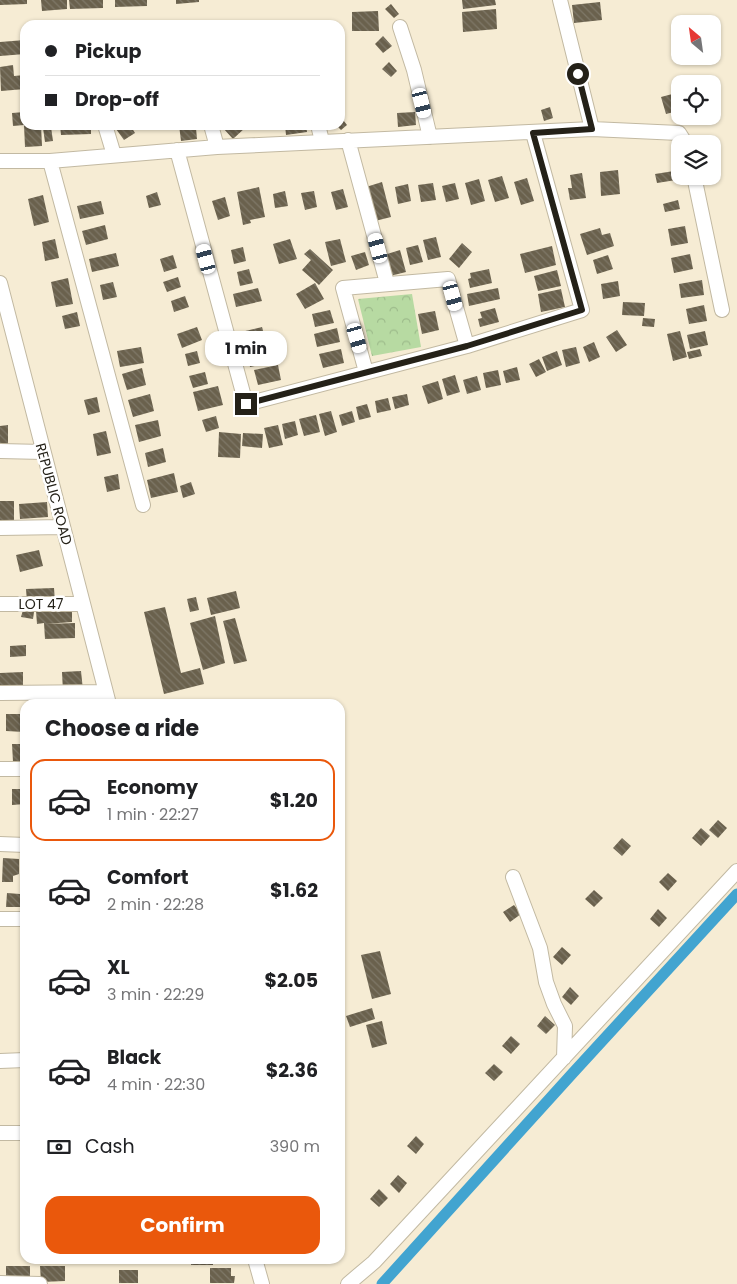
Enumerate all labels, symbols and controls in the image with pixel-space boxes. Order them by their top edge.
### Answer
north arrow [671,15,721,65]
map controls [671,15,721,185]
text: Pickup [75,38,141,65]
route start [567,63,589,85]
button: locate [671,75,721,125]
text: Drop-off [75,86,159,113]
car [411,87,432,119]
button: layers [671,135,721,185]
car [366,232,389,264]
car [194,243,217,275]
car [441,280,464,312]
car [345,322,368,354]
callout: 1 min [205,332,287,366]
text: 1 min [225,337,267,360]
route end [235,393,257,415]
street label: REPUBLIC ROAD [31,441,77,547]
street label: LOT 47 [19,594,64,614]
text: Choose a ride [45,713,199,744]
text: Economy [107,774,198,801]
icon: car [47,778,92,823]
text: $1.20 [270,787,318,814]
text: 1 min · 22:27 [107,803,199,826]
text: Comfort [107,864,189,891]
icon: car [47,868,92,913]
text: $1.62 [270,877,318,904]
text: 2 min · 22:28 [107,893,204,916]
text: XL [107,954,130,981]
icon: car [47,958,92,1003]
text: $2.05 [265,967,318,994]
text: 3 min · 22:29 [107,983,204,1006]
text: Black [107,1044,161,1071]
icon: car [47,1048,92,1093]
text: $2.36 [266,1057,318,1084]
text: 4 min · 22:30 [107,1073,205,1096]
icon: cash [45,1133,73,1161]
text: Cash [85,1133,135,1160]
text: 390 m [270,1135,320,1158]
button: Confirm [45,1196,320,1254]

